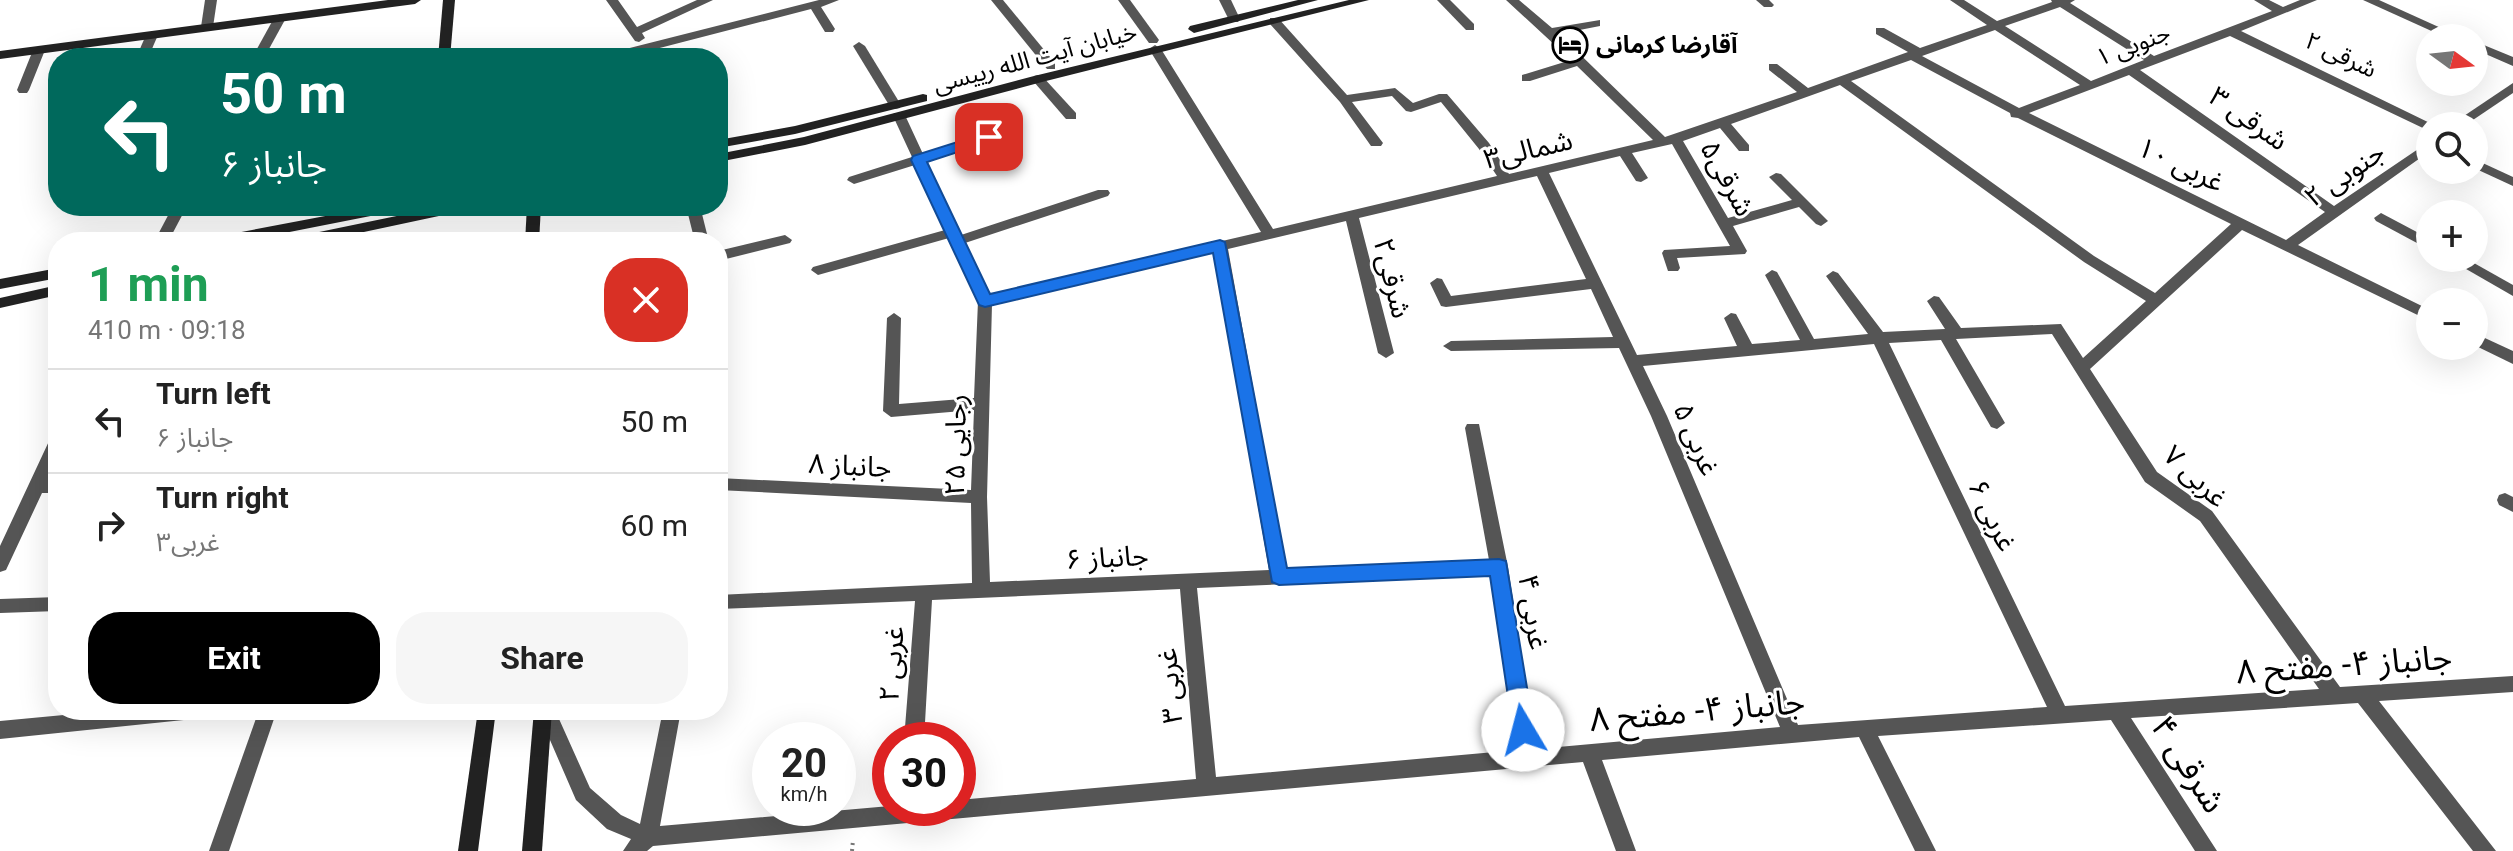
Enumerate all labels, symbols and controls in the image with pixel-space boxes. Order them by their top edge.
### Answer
street label: خیابان آیت الله رییسی [930,17,1140,99]
street label: جنوبی ۱ [2092,18,2174,72]
north arrow [2416,24,2488,96]
map controls [2416,24,2488,360]
hotel icon: آقارضا کرمانی [1551,26,1589,64]
street label: شرقی ۲ [2301,26,2381,84]
place label: آقارضا کرمانی [1596,31,1739,59]
text: 50 m [220,61,347,127]
icon: left [88,80,192,184]
street label: شرقی ۳ [2203,80,2294,157]
pin [955,103,1023,171]
button: search [2416,112,2488,184]
icon: arrive [967,115,1011,159]
street label: شمالی۳ [1480,123,1576,176]
street label: غربی ۱۰ [2132,130,2229,199]
street label: شرقی۵ [1693,135,1762,222]
street label: جنوبی ۲ [2298,135,2391,214]
text: جانباز ۶ [220,144,327,186]
button: + [2416,200,2488,272]
street label: شرقی۲ [1367,235,1418,322]
text: 1 min [88,256,209,313]
button: close [604,258,688,342]
button: − [2416,288,2488,360]
text: 410 m · 09:18 [88,315,246,345]
text: Turn left [156,376,271,411]
street label: رجایی ۲۵ [938,394,973,496]
street label: غربی ۵ [1667,398,1726,480]
icon: left [88,399,132,443]
text: 50 m [621,404,688,439]
text: جانباز ۶ [156,423,233,453]
street label: غربی ۷ [2157,439,2235,514]
street label: جانباز ۸ [808,447,892,484]
street label: غربی ۶ [1961,474,2024,556]
text: Turn right [156,480,289,515]
icon: right [88,503,132,547]
text: 60 m [621,508,688,543]
text: غربی۳ [156,527,220,557]
street label: جانباز ۶ [1065,539,1149,576]
street label: غربی ۴ [1511,572,1556,652]
button: Exit [88,612,380,704]
button: Share [396,612,688,704]
street label: غربی ۲ [872,625,911,703]
street label: جانباز ۴- مفتح ۸ [2235,637,2454,696]
street label: غربی ۳ [1150,647,1189,725]
street label: جانباز ۴- مفتح ۸ [1588,681,1807,744]
position arrow [1481,688,1565,772]
street label: شرقی ۴ [2143,708,2235,820]
speed limit sign: 30 [872,722,976,826]
text: 20 [781,740,827,787]
text: km/h [781,782,827,806]

